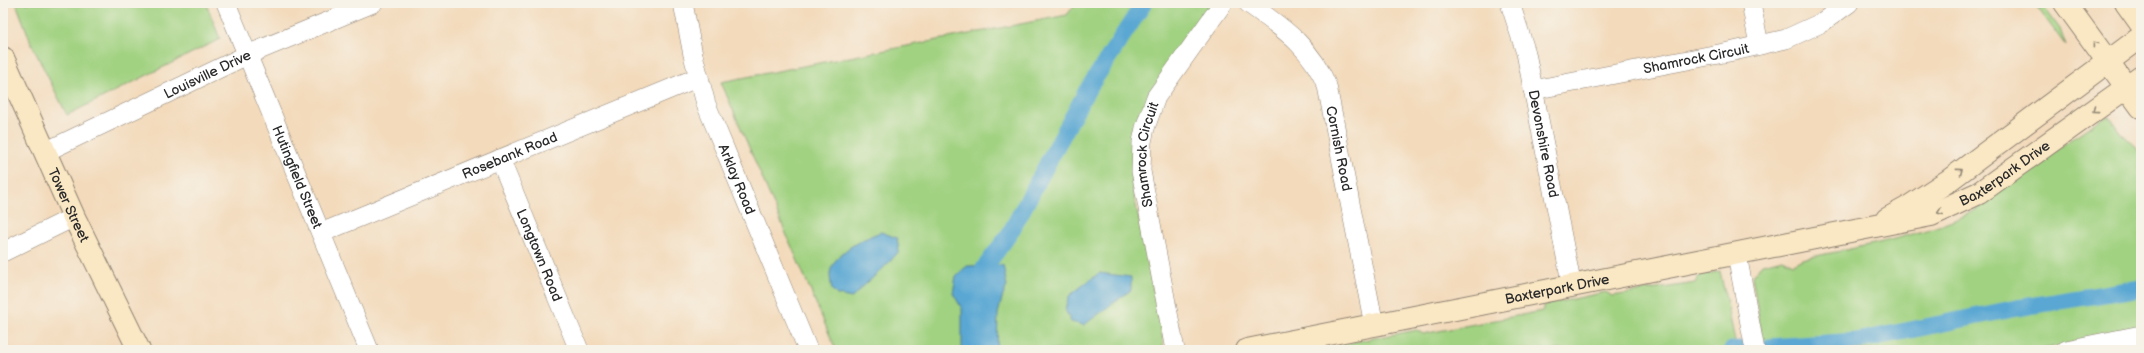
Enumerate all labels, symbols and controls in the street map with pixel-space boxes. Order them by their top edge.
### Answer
street label: Shamrock Circuit [1642,40,1751,77]
one-way arrow [2093,42,2100,49]
street label: Louisville Drive [161,46,254,103]
street label: Devonshire Road [1524,89,1562,199]
street label: Shamrock Circuit [1133,99,1163,209]
street label: Cornish Road [1322,104,1355,193]
one-way arrow [2092,105,2099,112]
street label: Hutingfield Street [268,123,326,232]
street label: Rosebank Road [460,128,560,183]
street label: Baxterpark Drive [1957,137,2053,210]
street label: Arklay Road [715,142,759,217]
street label: Tower Street [44,165,93,245]
one-way arrow [1956,169,1963,176]
street label: Longtown Road [513,207,566,304]
one-way arrow [1936,207,1943,215]
street label: Baxterpark Drive [1503,271,1611,308]

